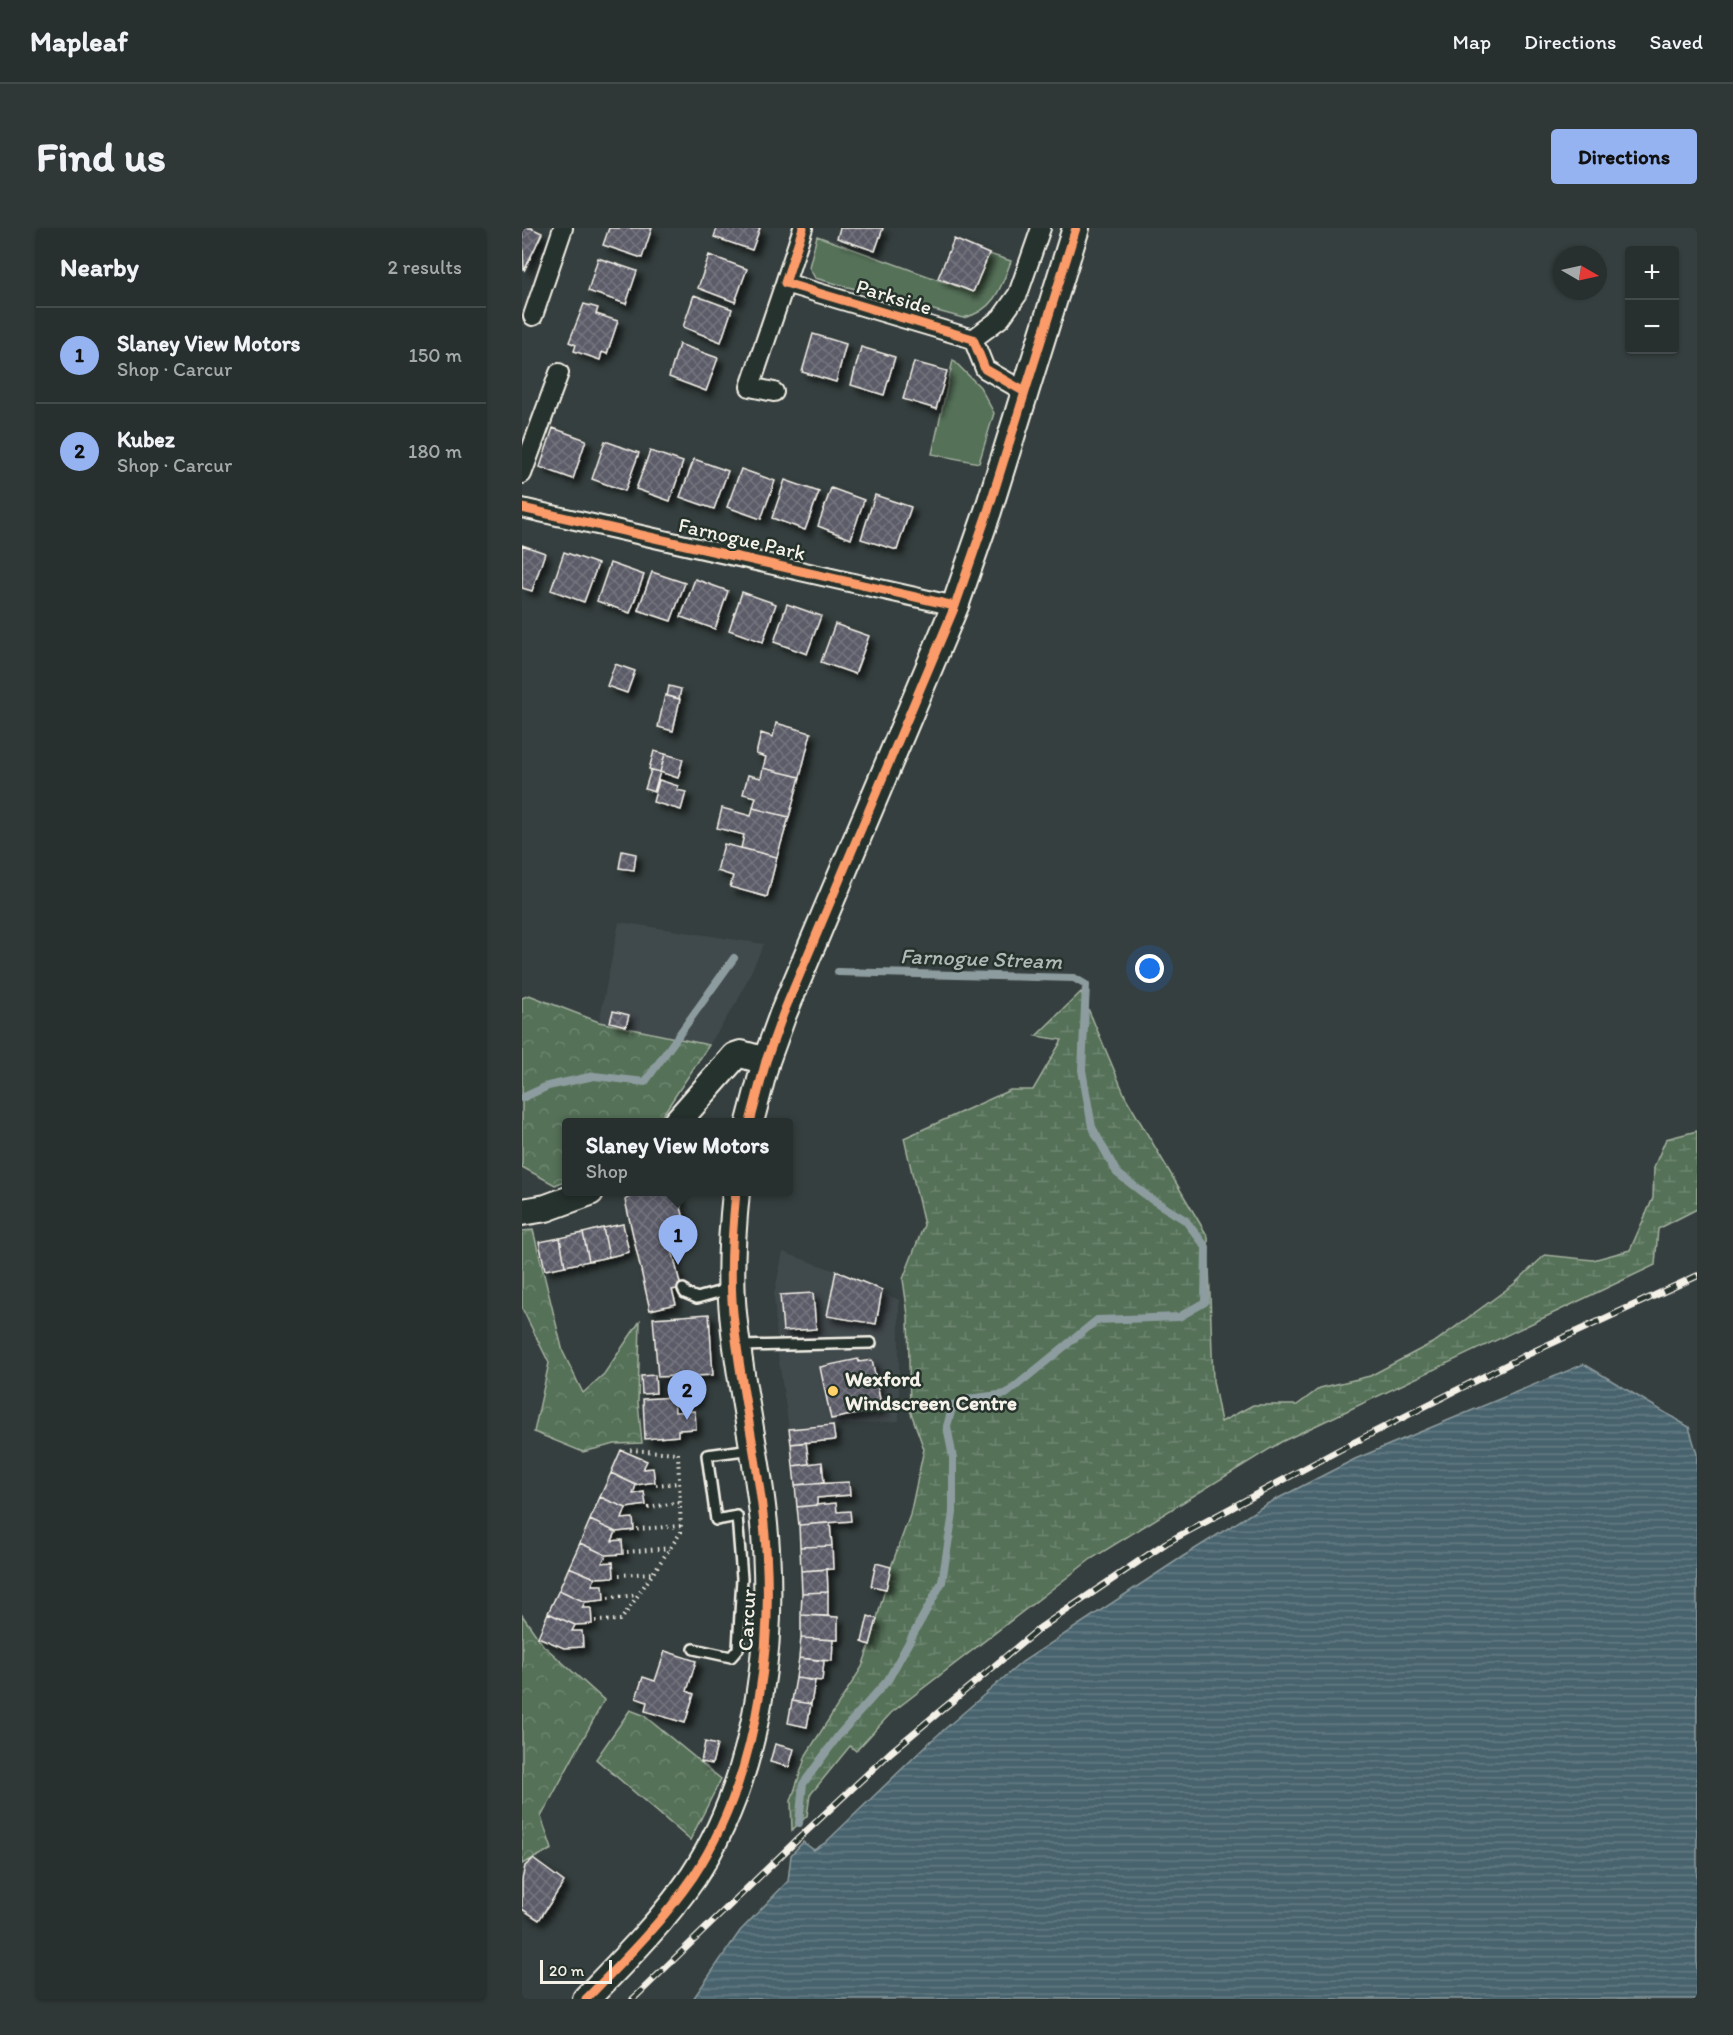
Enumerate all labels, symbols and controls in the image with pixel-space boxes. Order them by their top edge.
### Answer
text: Mapleaf [30,24,128,58]
text: Map [1453,29,1491,54]
text: Directions [1524,29,1616,54]
text: Saved [1649,29,1703,54]
button: Directions [1551,129,1697,184]
text: Find us [36,131,166,182]
north arrow [1553,246,1607,300]
map controls [1625,246,1679,354]
button: + [1625,246,1679,300]
text: Nearby [60,251,139,283]
text: 2 results [388,255,462,279]
street label: Parkside [853,273,935,320]
button: − [1625,300,1679,354]
text: Slaney View Motors [117,330,300,357]
text: 1 [75,343,84,367]
text: 150 m [409,343,462,367]
text: Shop · Carcur [117,357,232,381]
text: Kubez [117,426,175,453]
text: 2 [74,439,85,463]
text: 180 m [408,439,462,463]
text: Shop · Carcur [117,453,232,477]
street label: Farnogue Park [676,512,808,565]
water label: Farnogue Stream [900,942,1063,975]
your location [1135,954,1164,983]
popup [562,1118,793,1196]
text: Slaney View Motors [586,1132,769,1159]
text: Shop [586,1159,628,1183]
pin: 1 [658,1216,698,1265]
place label: Wexford Windscreen Centre [845,1366,1017,1415]
pin: 2 [668,1370,706,1420]
marker: Wexford Windscreen Centre [826,1384,840,1398]
street label: Carcur [732,1588,761,1652]
scale bar [540,1957,612,1984]
text: 20 m [549,1961,584,1980]

